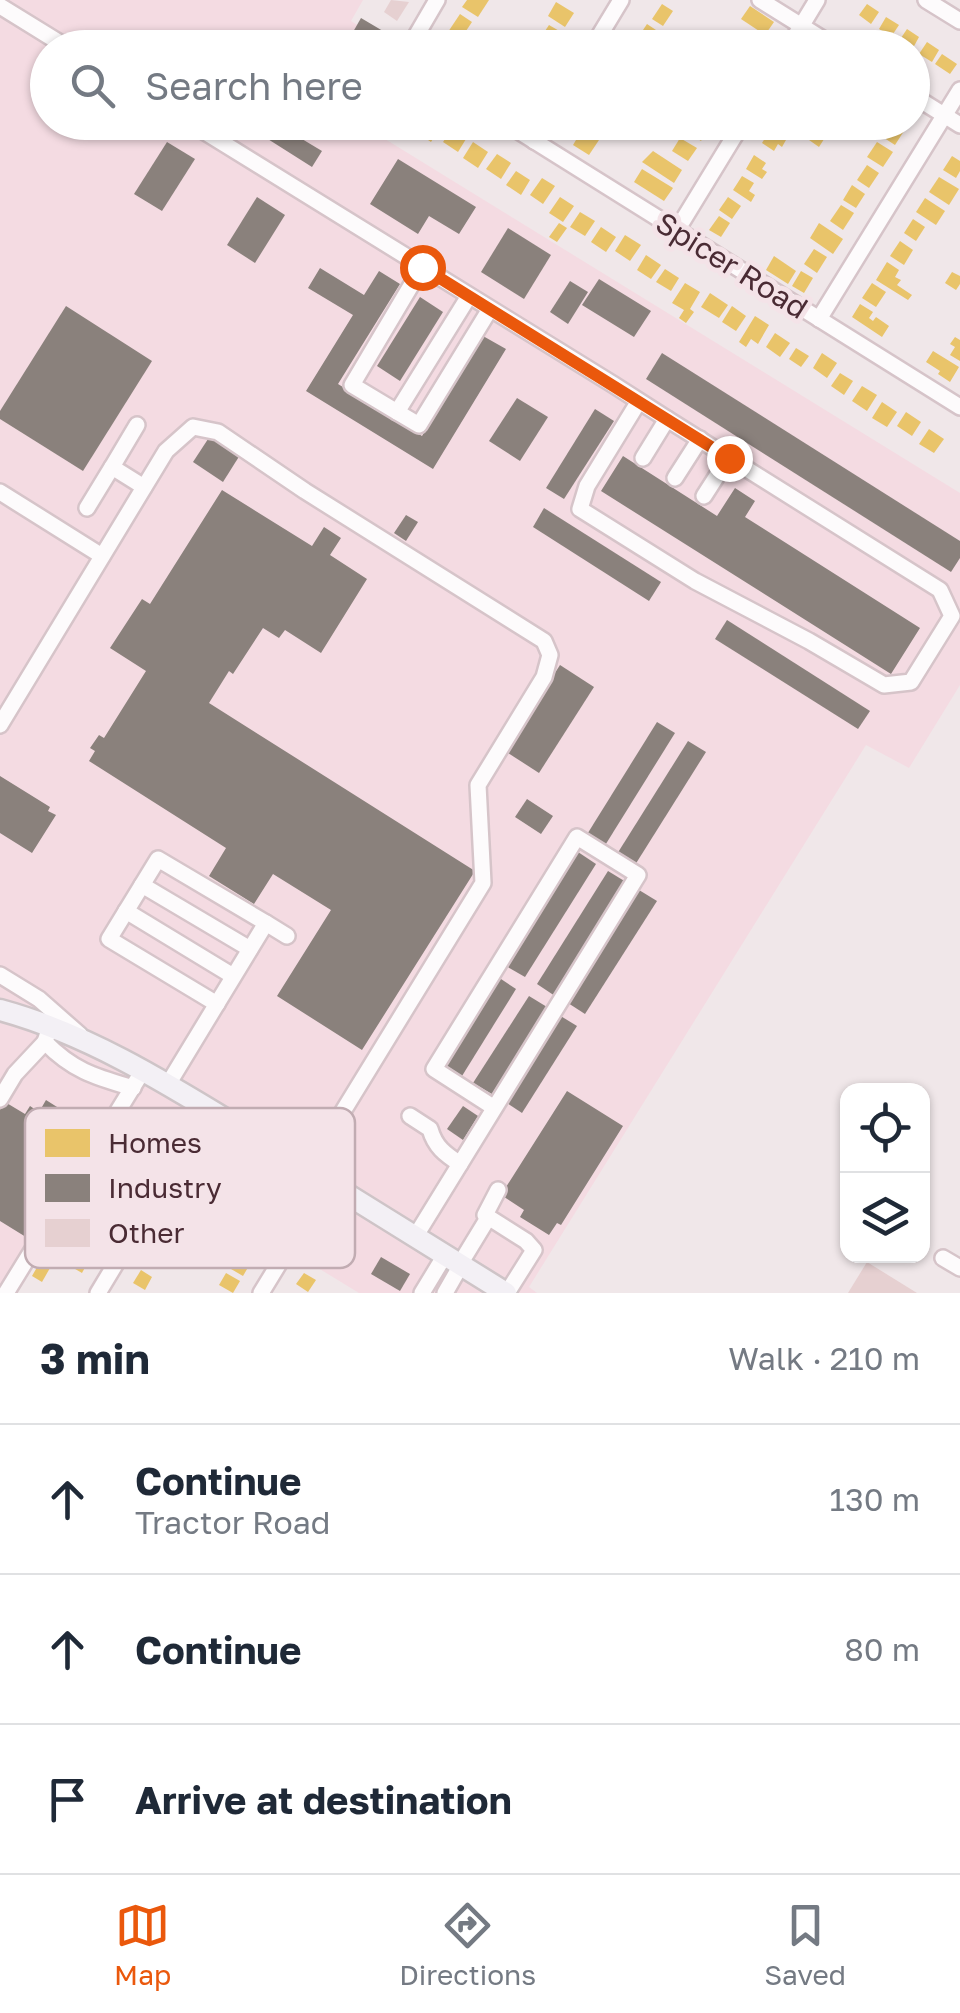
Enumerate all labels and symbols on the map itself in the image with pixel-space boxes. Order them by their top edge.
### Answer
street label: Spicer Road [649,204,815,326]
route start [400,245,446,291]
route end [707,436,753,482]
legend [25,1108,355,1268]
text: Homes [108,1126,202,1159]
text: Industry [108,1171,222,1204]
text: Other [108,1216,184,1249]

